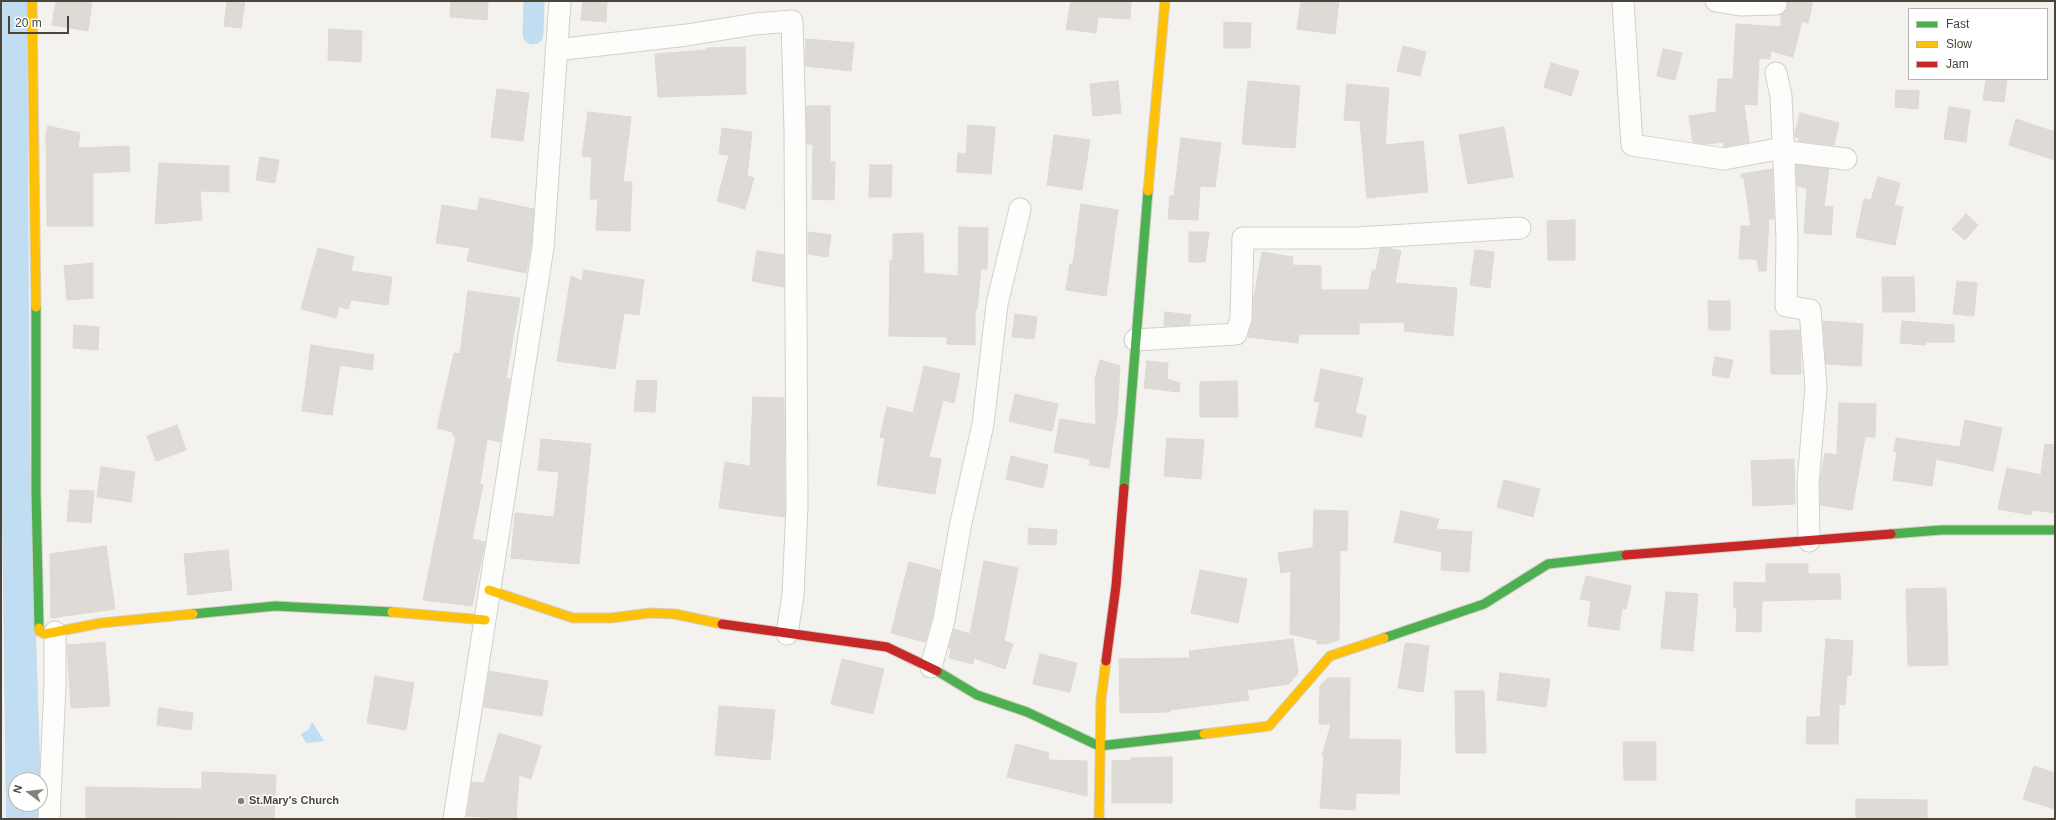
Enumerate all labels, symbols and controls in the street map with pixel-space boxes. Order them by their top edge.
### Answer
scale bar [10,8,71,34]
legend [1908,8,2048,80]
text: 20 m [15,16,42,30]
text: Fast [1946,17,1969,31]
text: Slow [1946,37,1972,51]
text: Jam [1946,57,1969,71]
north arrow [8,772,48,812]
text: N [11,784,24,795]
place label: St.Mary's Church [249,794,339,808]
marker: St.Mary's Church [236,796,246,806]

